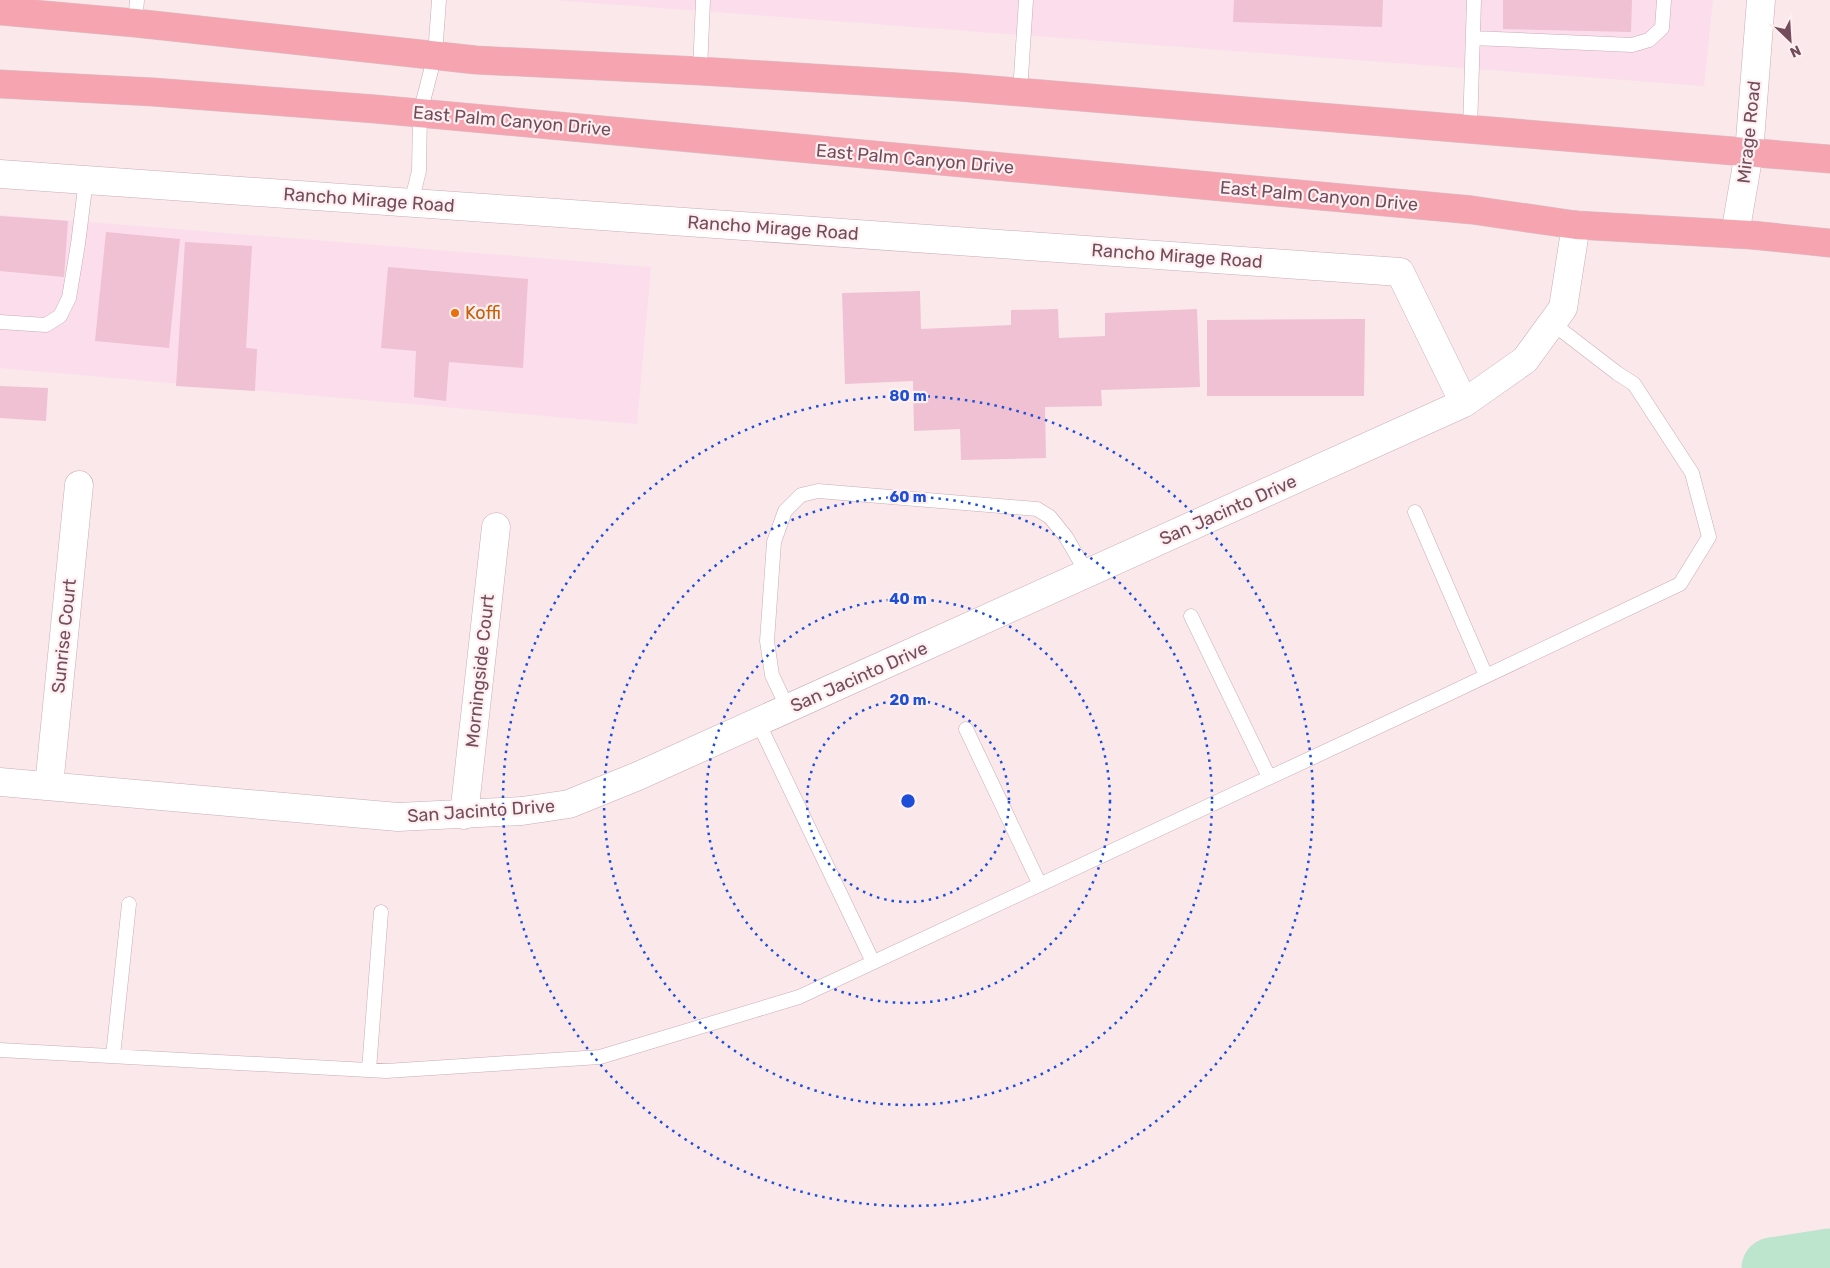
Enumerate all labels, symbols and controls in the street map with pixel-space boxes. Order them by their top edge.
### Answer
north arrow [1765,15,1815,65]
text: N [1787,41,1803,61]
street label: Mirage Road [1733,80,1765,184]
street label: East Palm Canyon Drive [412,101,612,141]
street label: East Palm Canyon Drive [815,139,1015,179]
street label: East Palm Canyon Drive [1219,176,1419,216]
street label: Rancho Mirage Road [283,183,455,217]
street label: Rancho Mirage Road [687,211,859,245]
street label: Rancho Mirage Road [1091,239,1263,273]
place label: Koffi [465,302,501,324]
marker: Koffi [449,307,461,319]
text: 80 m [889,387,927,405]
street label: San Jacinto Drive [1156,470,1300,550]
text: 60 m [890,488,926,506]
street label: Sunrise Court [47,578,81,694]
text: 40 m [889,590,927,608]
street label: Morningside Court [461,593,499,749]
street label: San Jacinto Drive [787,637,931,717]
text: 20 m [890,691,926,709]
centre of rings [899,792,917,810]
street label: San Jacinto Drive [406,795,556,827]

